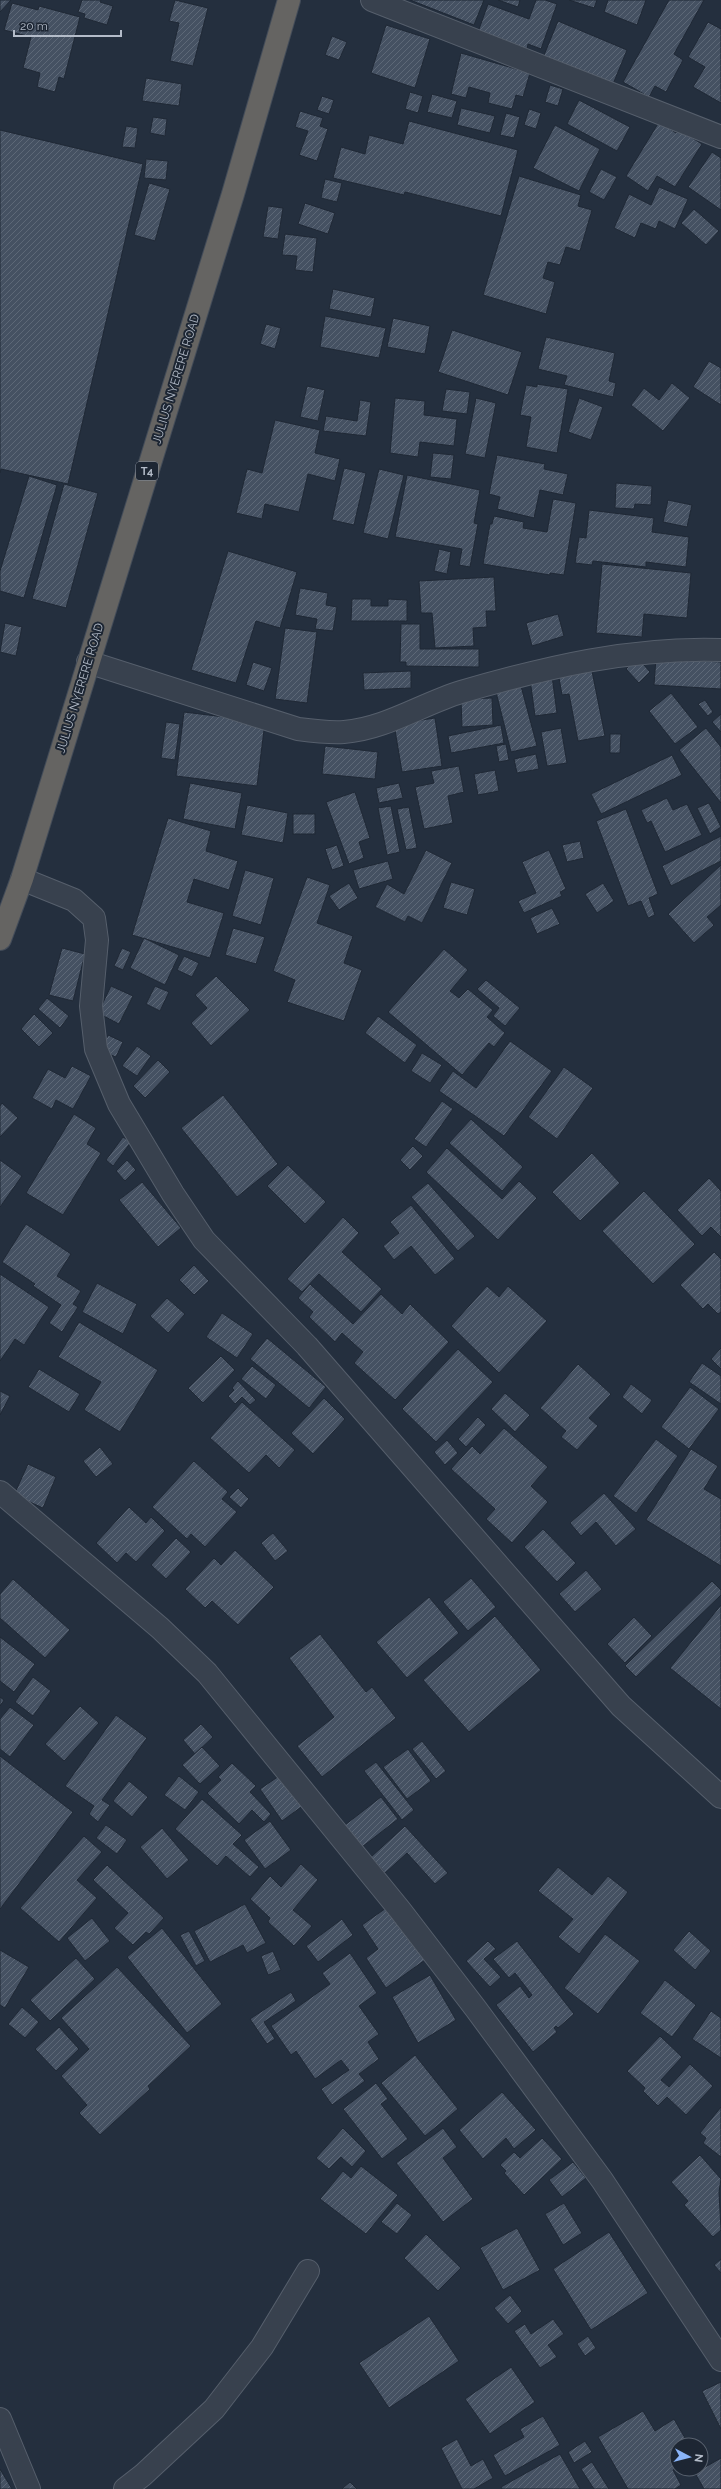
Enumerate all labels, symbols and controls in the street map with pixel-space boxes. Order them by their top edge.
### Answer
scale bar [14,12,121,38]
text: 20 m [20,19,48,33]
street label: JULIUS NYERERE ROAD [150,312,203,446]
road number: T4 [136,462,158,480]
street label: JULIUS NYERERE ROAD [54,621,107,755]
north arrow [669,2437,709,2477]
text: N [691,2453,705,2463]

